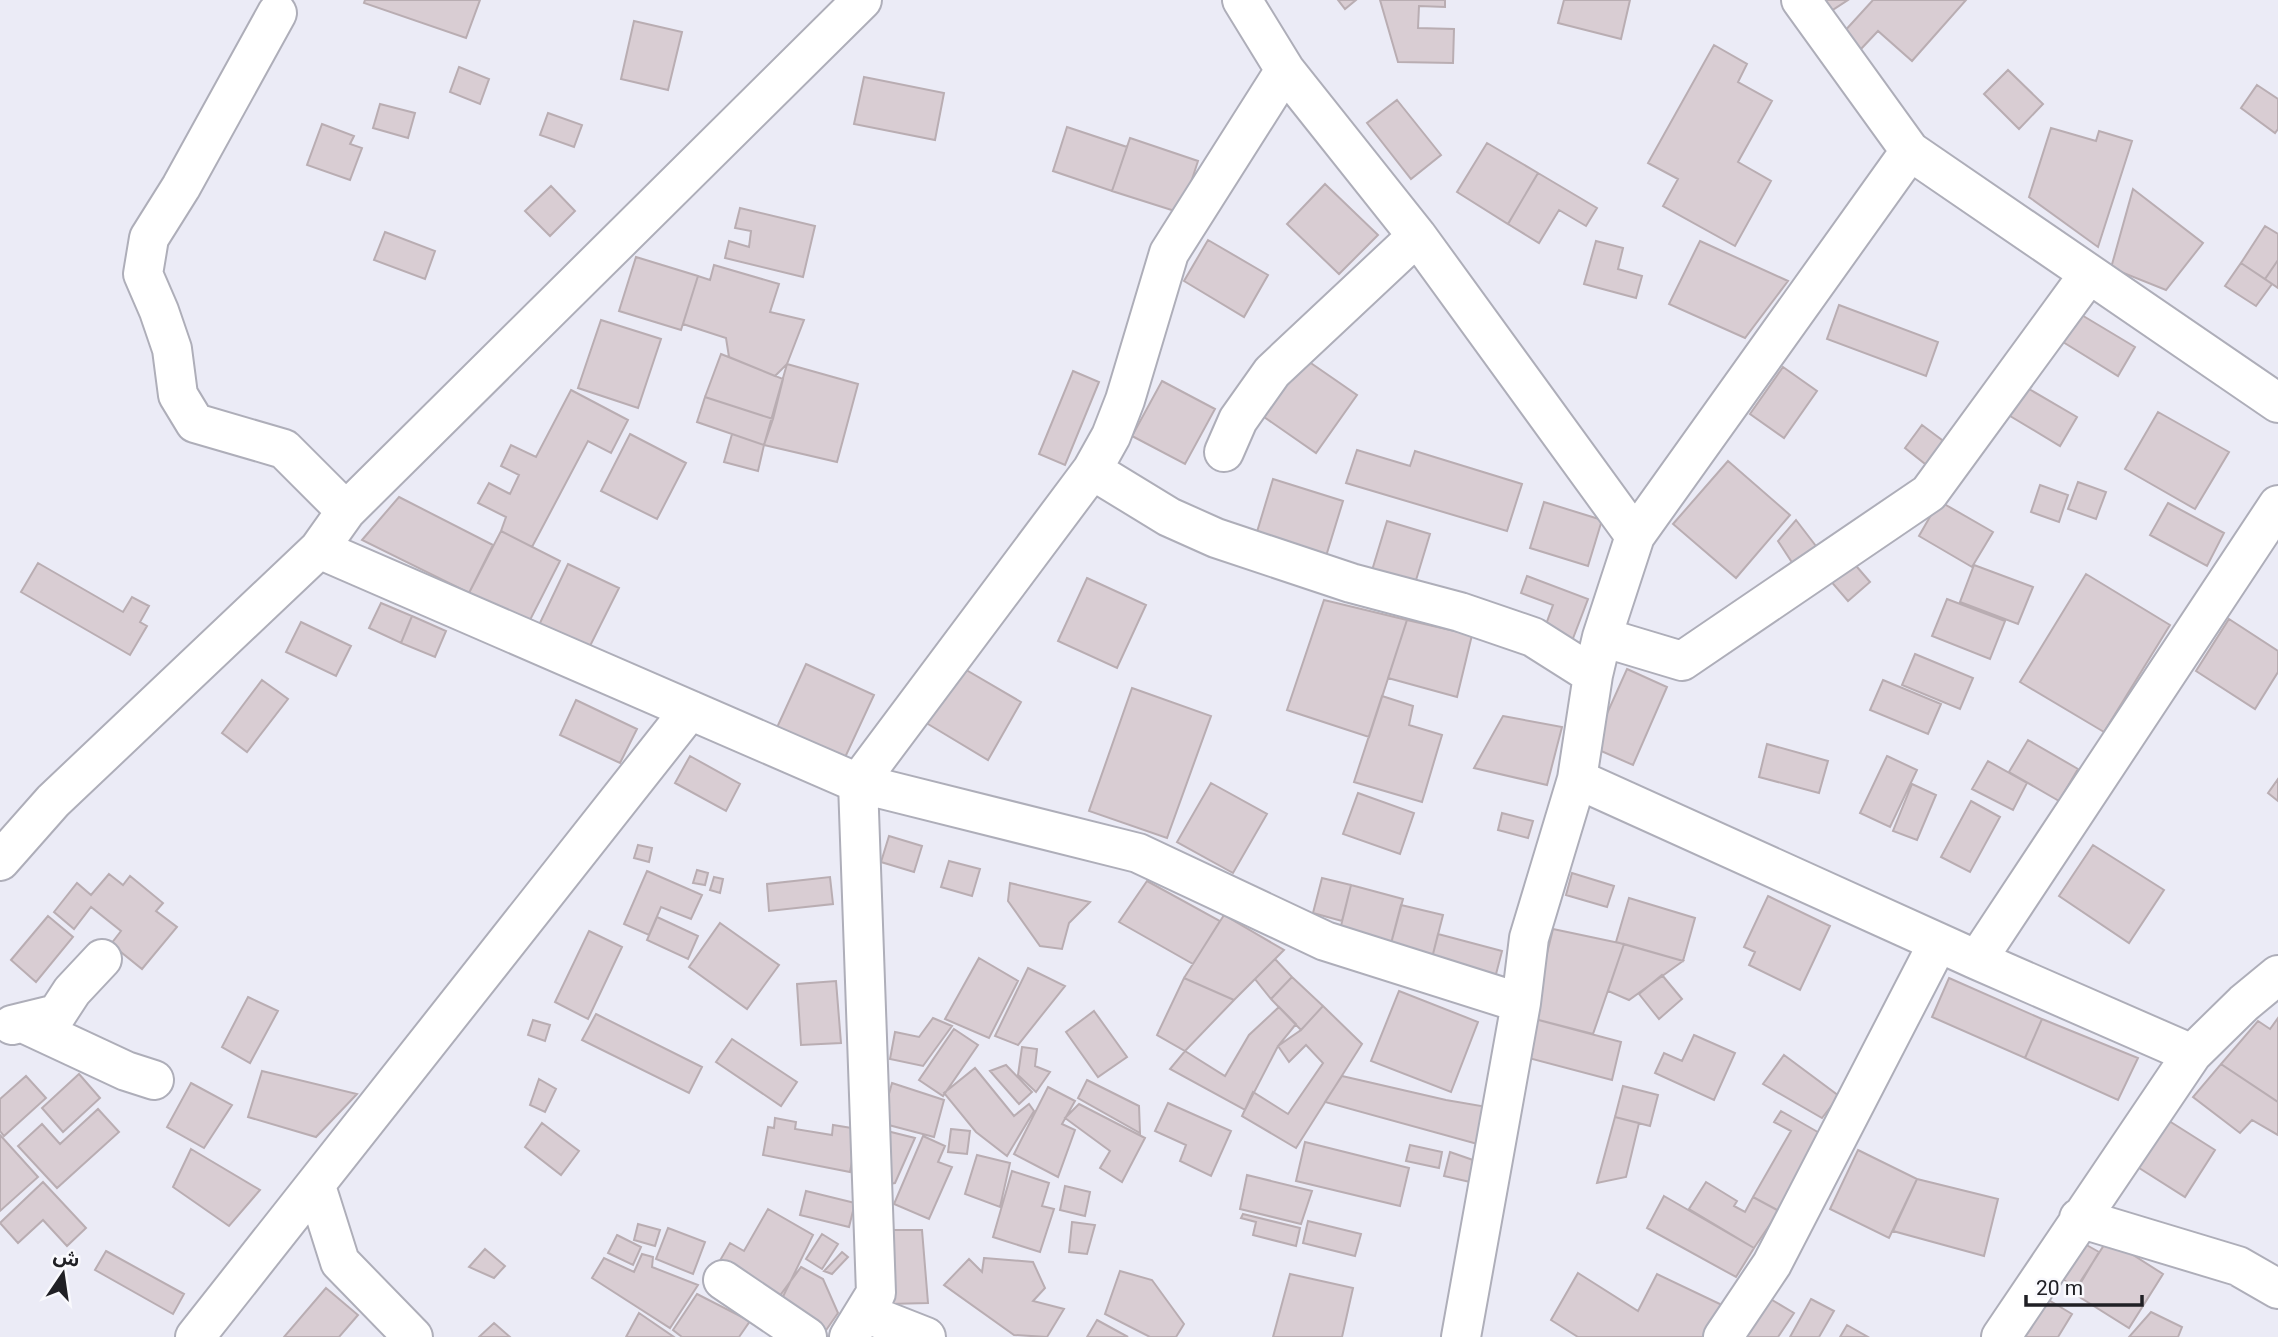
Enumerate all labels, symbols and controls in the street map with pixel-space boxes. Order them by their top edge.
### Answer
north arrow [28,1239,98,1309]
text: ش [51,1244,82,1272]
scale bar [2026,1264,2142,1308]
text: 20 m [2036,1276,2083,1300]

